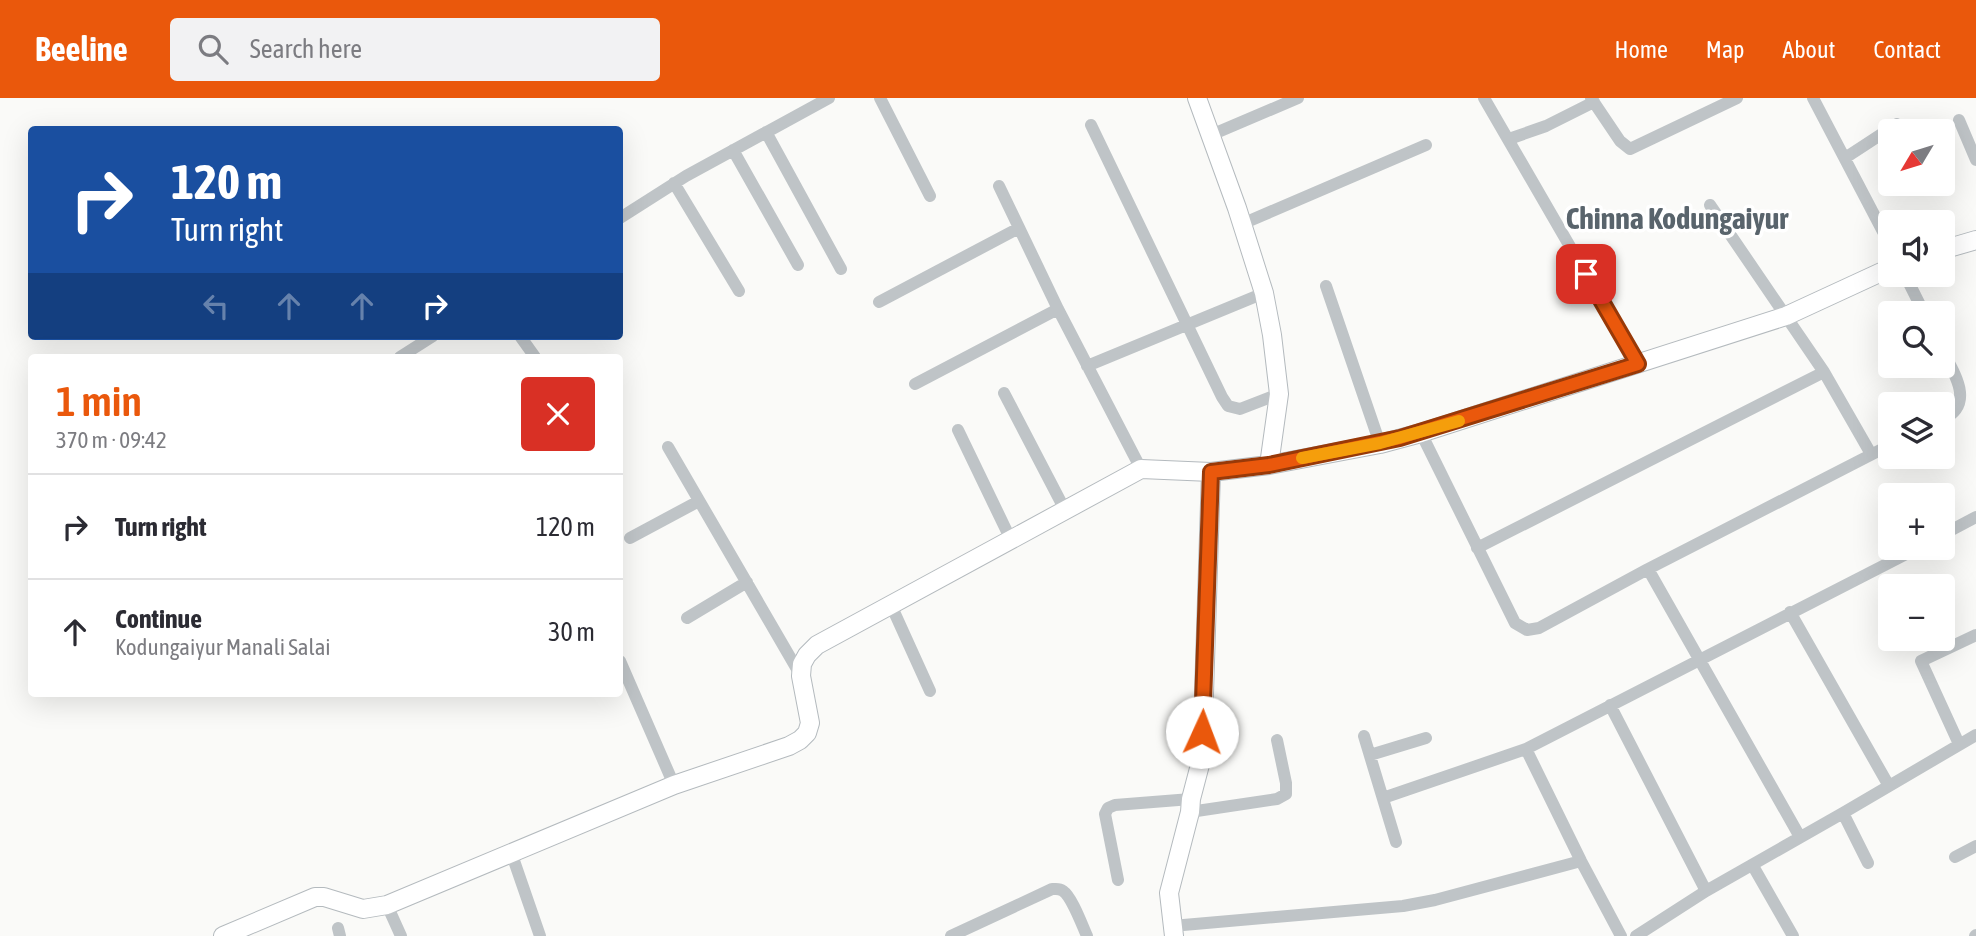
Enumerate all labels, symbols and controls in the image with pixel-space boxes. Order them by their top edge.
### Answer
search box [170,18,660,81]
text: Beeline [35,30,128,68]
icon: search [194,30,232,68]
text: Search here [250,34,362,64]
text: Home [1614,36,1668,63]
text: Map [1706,36,1744,63]
text: About [1782,36,1835,63]
text: Contact [1873,36,1941,63]
north arrow [1878,119,1955,196]
map controls [1878,119,1955,651]
text: 120 m [171,153,282,209]
icon: right [56,154,147,245]
district label: Chinna Kodungaiyur [1566,201,1789,235]
button: sound [1878,210,1955,287]
text: Turn right [171,211,284,248]
pin [1556,244,1616,304]
icon: arrive [1567,255,1605,293]
icon: left [197,287,235,325]
icon: ahead [270,287,308,325]
icon: ahead [343,287,381,325]
icon: right [416,287,454,325]
button: search [1878,301,1955,378]
text: 1 min [56,377,142,425]
button: close [521,377,595,451]
button: layers [1878,392,1955,469]
text: 370 m · 09:42 [56,427,167,453]
button: + [1878,483,1955,560]
icon: right [56,508,94,546]
text: Turn right [115,512,206,542]
text: 120 m [536,512,595,542]
button: − [1878,574,1955,651]
text: Continue [115,604,202,634]
icon: ahead [56,613,94,651]
text: 30 m [548,617,595,647]
text: Kodungaiyur Manali Salai [115,634,331,660]
position arrow [1165,695,1239,769]

